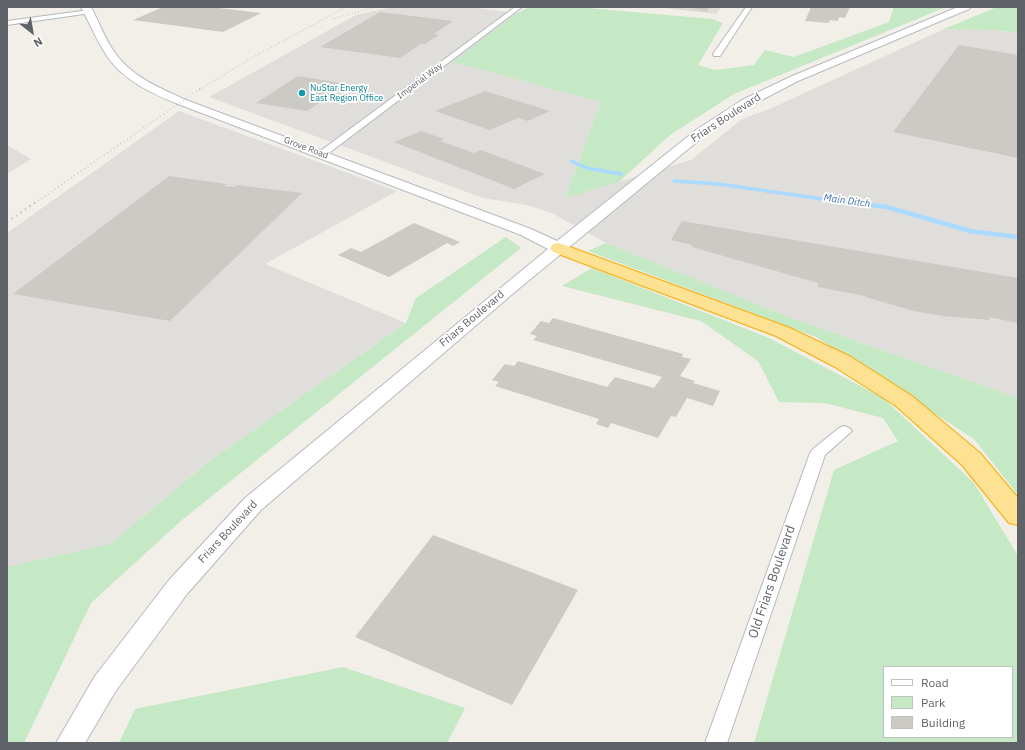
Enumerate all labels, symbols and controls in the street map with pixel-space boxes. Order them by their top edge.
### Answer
north arrow [12,12,52,52]
text: N [31,34,45,50]
street label: Imperial Way [395,61,445,101]
place label: NuStar Energy East Region Office [310,83,383,104]
marker: NuStar Energy East Region Office [297,88,307,98]
street label: Friars Boulevard [689,91,763,145]
street label: Grove Road [282,135,330,161]
water label: Main Ditch [823,192,871,210]
street label: Friars Boulevard [437,288,507,350]
street label: Friars Boulevard [196,498,260,566]
street label: Old Friars Boulevard [745,523,799,641]
legend [883,666,1013,738]
text: Road [921,675,949,690]
text: Park [921,695,945,710]
text: Building [921,715,965,730]

